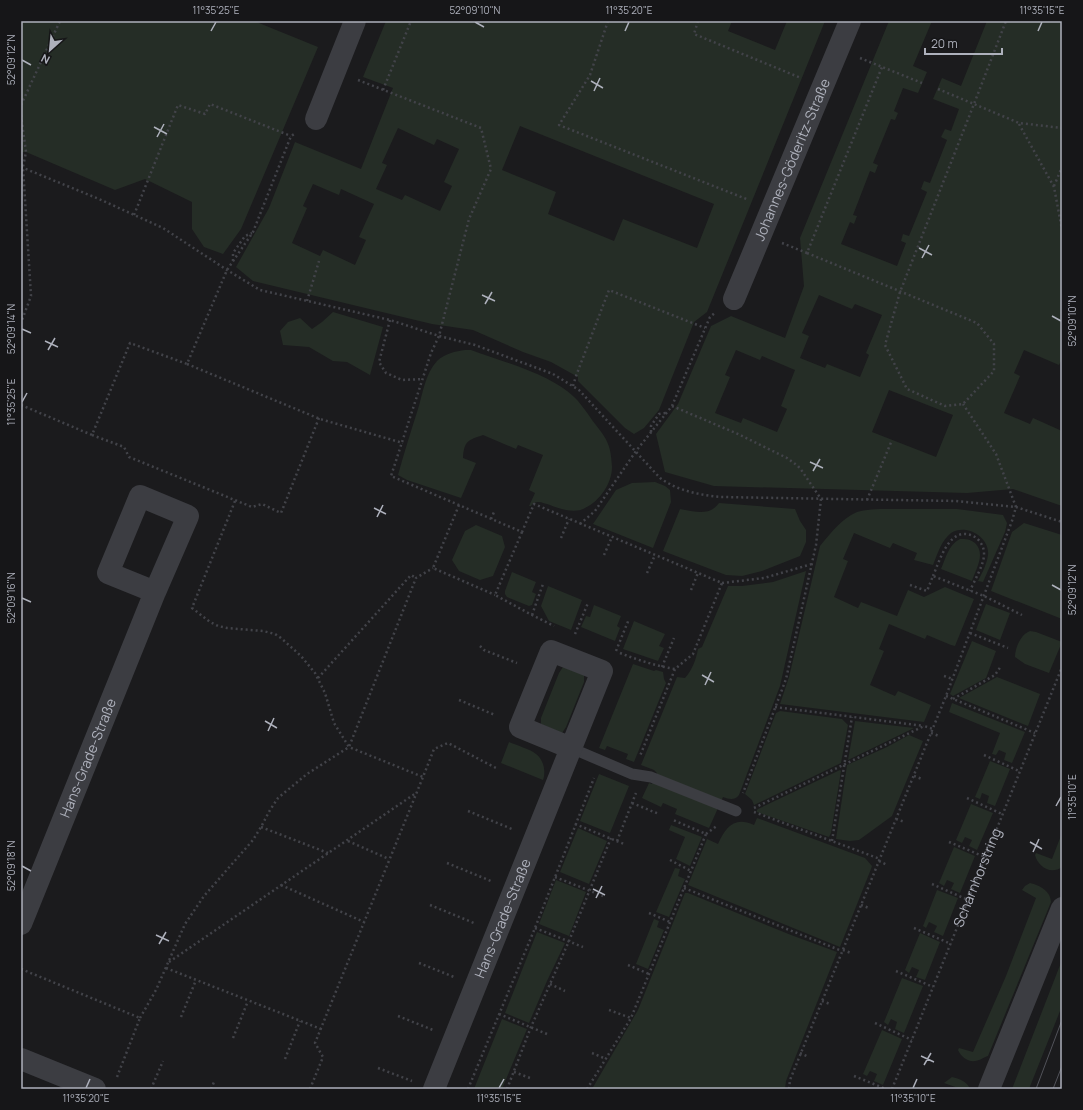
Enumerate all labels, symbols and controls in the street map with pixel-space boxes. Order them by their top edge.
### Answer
text: 11°35'25"E [193,3,240,17]
text: 52°09'10"N [450,3,501,17]
text: 11°35'20"E [605,3,653,17]
text: 11°35'15"E [1019,3,1065,17]
north arrow [30,30,70,70]
scale bar [925,30,1002,56]
text: 52°09'12"N [4,35,18,85]
text: 20 m [931,35,958,52]
text: N [38,51,52,68]
street label: Johannes-Göderitz-Straße [749,75,834,244]
text: 52°09'10"N [1065,295,1079,346]
text: 52°09'14"N [4,304,18,354]
text: 11°35'25"E [4,378,18,425]
text: 52°09'12"N [1065,565,1079,615]
text: 52°09'16"N [4,572,18,624]
street label: Hans-Grade-Straße [55,695,120,820]
text: 11°35'10"E [1065,774,1079,820]
street label: Scharnhorstring [948,825,1005,930]
text: 52°09'18"N [4,841,18,891]
street label: Hans-Grade-Straße [470,856,535,981]
text: 11°35'20"E [62,1091,110,1105]
text: 11°35'15"E [476,1091,522,1105]
text: 11°35'10"E [890,1091,936,1105]

